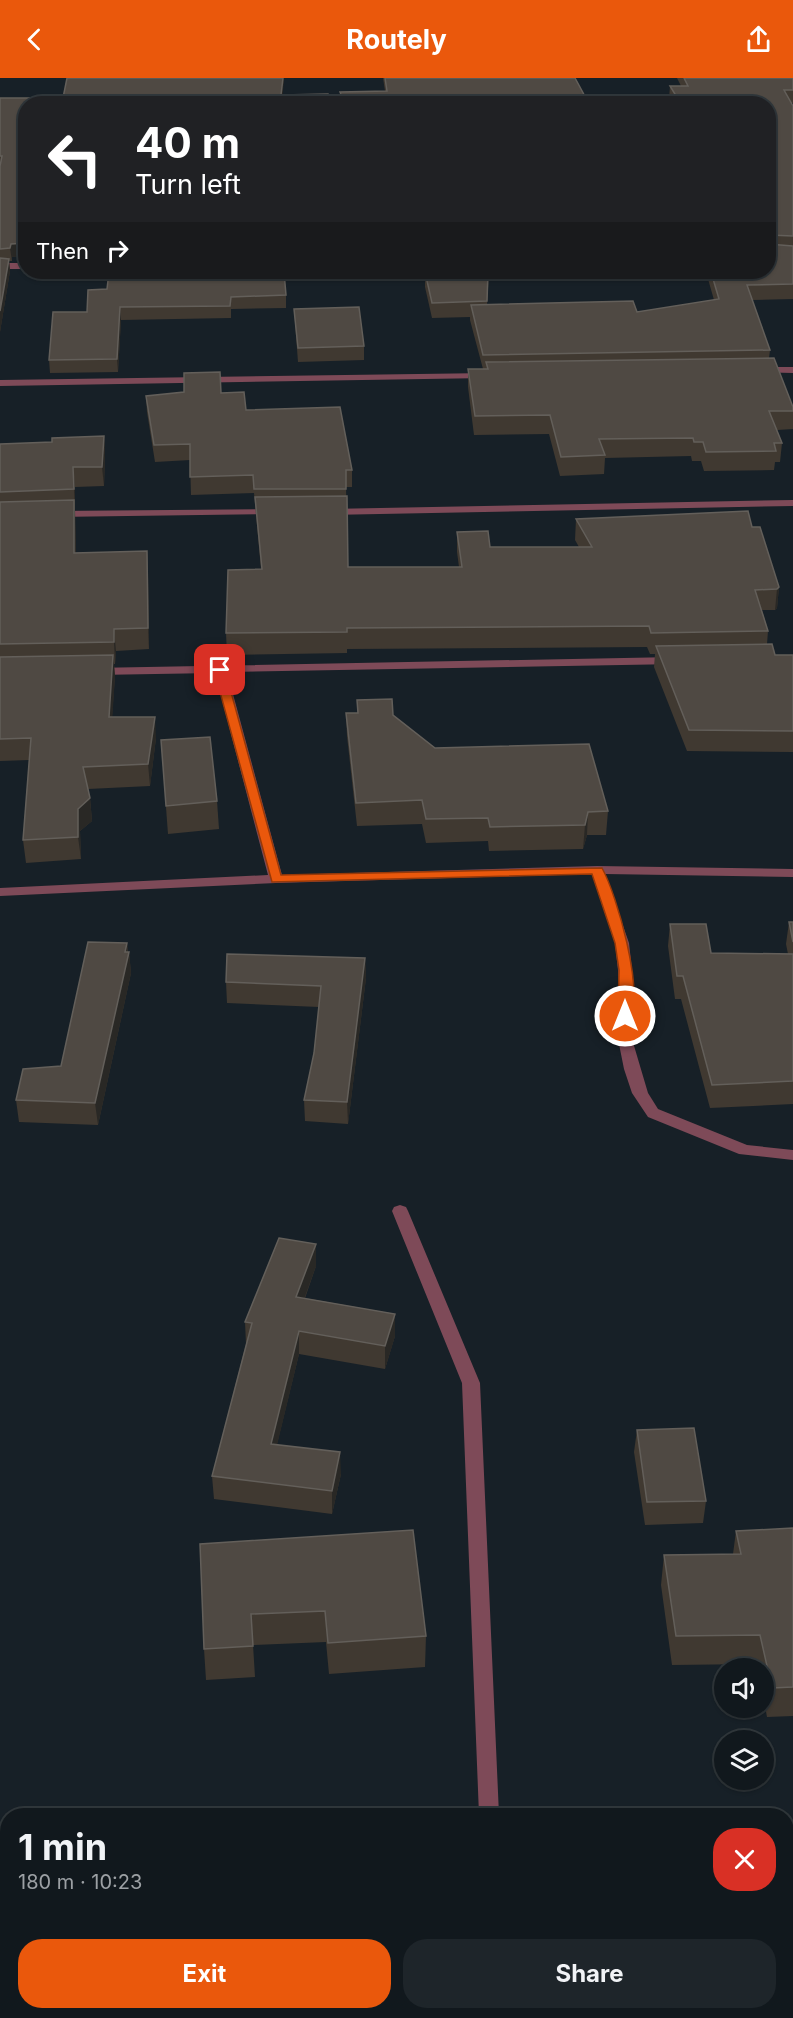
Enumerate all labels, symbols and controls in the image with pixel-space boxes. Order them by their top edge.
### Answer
icon: back [18,23,51,56]
text: Routely [346,23,447,56]
icon: share [742,23,775,56]
text: 40 m [135,117,240,168]
icon: left [36,120,114,198]
text: Turn left [135,168,241,201]
icon: right [101,234,134,267]
text: Then [36,238,89,264]
pin [194,644,245,695]
icon: arrive [203,653,236,686]
position arrow [593,984,657,1048]
map controls [714,1658,774,1790]
button: sound [714,1658,774,1718]
button: layers [714,1730,774,1790]
text: 1 min [18,1825,107,1869]
button: close [713,1828,776,1891]
text: 180 m · 10:23 [18,1870,142,1894]
button: Exit [18,1939,391,2008]
button: Share [403,1939,776,2008]

